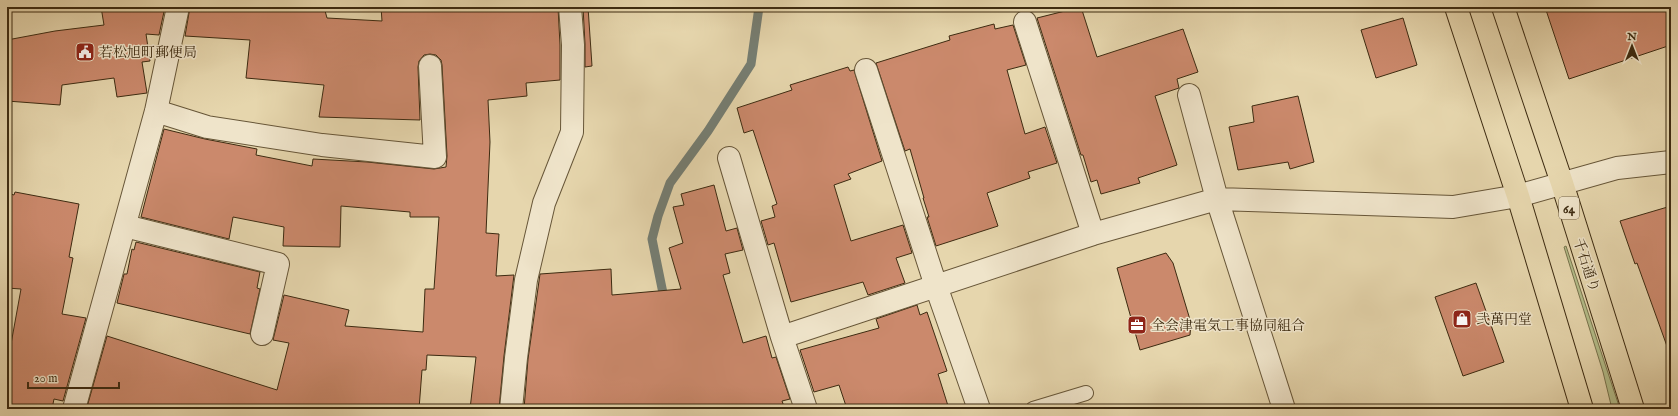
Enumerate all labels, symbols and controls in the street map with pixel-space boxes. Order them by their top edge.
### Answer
north arrow [1612,26,1652,66]
text: N [1626,30,1637,44]
public building icon: 若松旭町郵便局 [74,41,96,63]
place label: 若松旭町郵便局 [99,44,197,62]
road number: 64 [1559,197,1579,219]
street label: 千石通り [1569,236,1603,295]
shop icon: 弐萬円堂 [1451,308,1473,330]
place label: 弐萬円堂 [1476,311,1532,329]
office icon: 全会津電気工事協同組合 [1126,314,1148,336]
place label: 全会津電気工事協同組合 [1151,317,1305,335]
scale bar [28,364,119,390]
text: 20 m [34,371,57,386]

